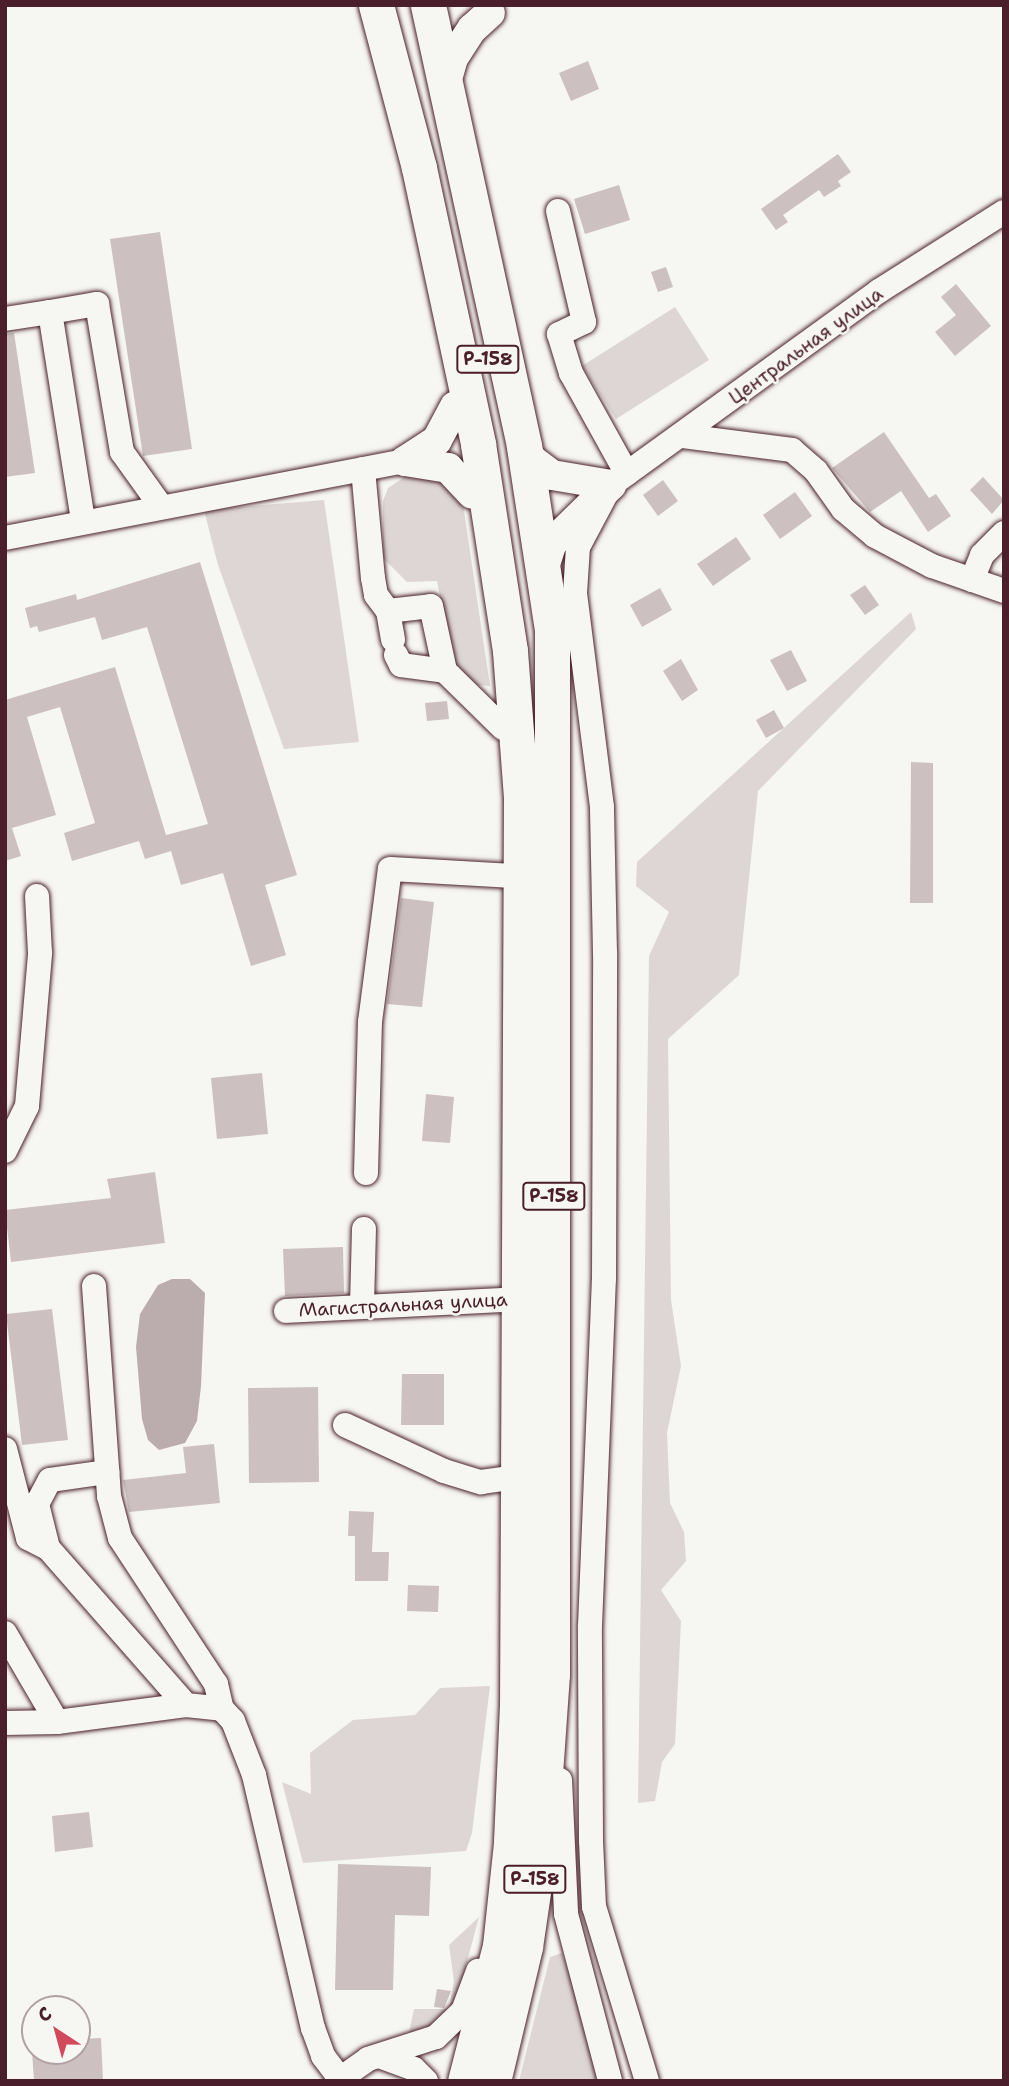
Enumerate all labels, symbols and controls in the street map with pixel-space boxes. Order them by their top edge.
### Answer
street label: Центральная улица [725,282,887,410]
road number: Р-158 [455,344,521,374]
road number: Р-158 [521,1182,587,1210]
street label: Магистральная улица [298,1288,508,1322]
road number: Р-158 [502,1865,568,1894]
north arrow [21,1995,91,2065]
text: С [32,2001,57,2028]

